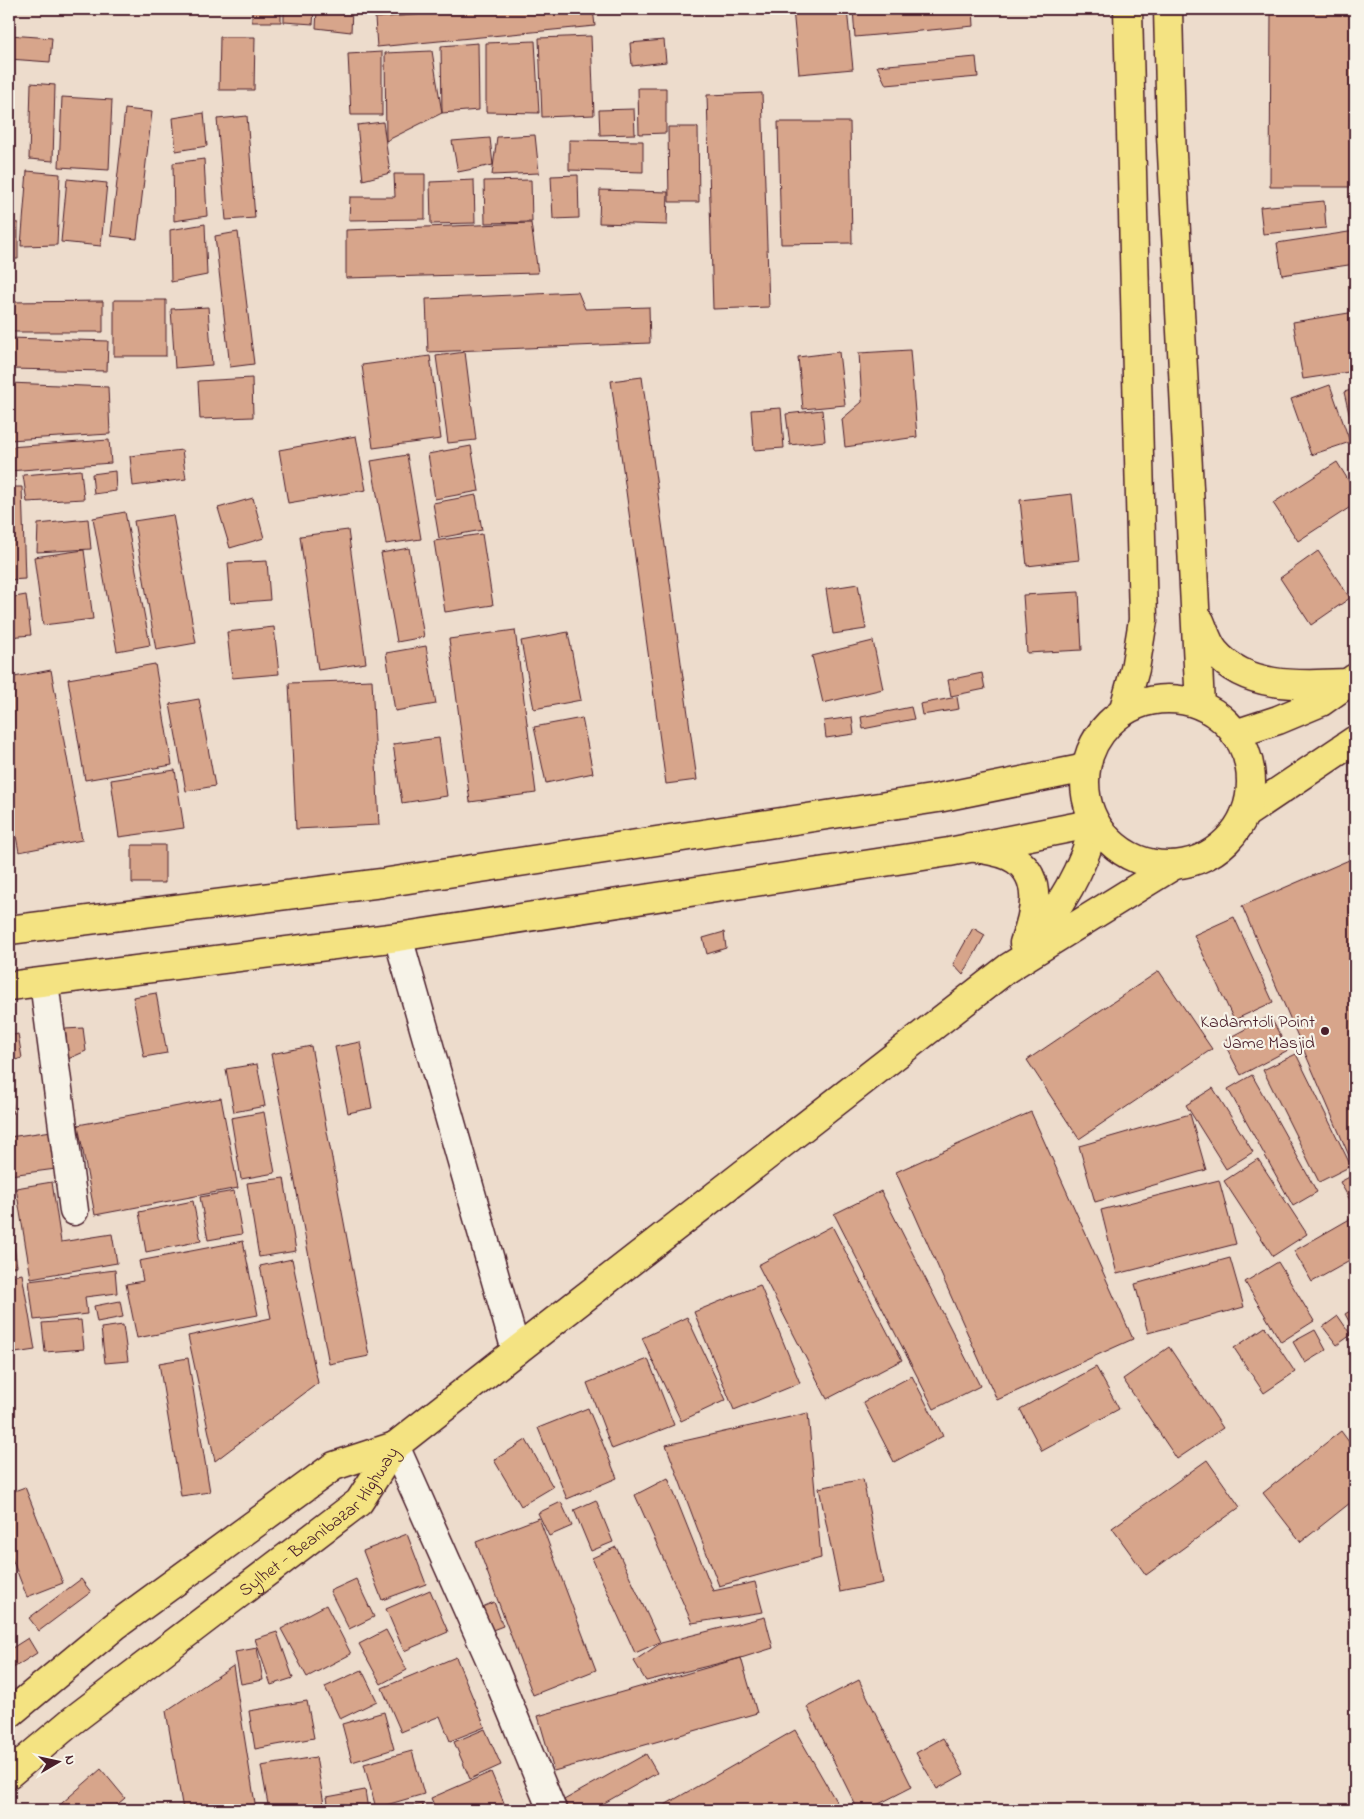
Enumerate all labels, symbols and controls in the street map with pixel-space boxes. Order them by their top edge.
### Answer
place label: Kadamtoli Point Jame Masjid [1200,1010,1315,1057]
marker: Kadamtoli Point Jame Masjid [1319,1025,1331,1037]
street label: Sylhet - Beanibazar Highway [234,1442,406,1604]
north arrow [32,1736,82,1786]
text: N [58,1754,80,1767]

